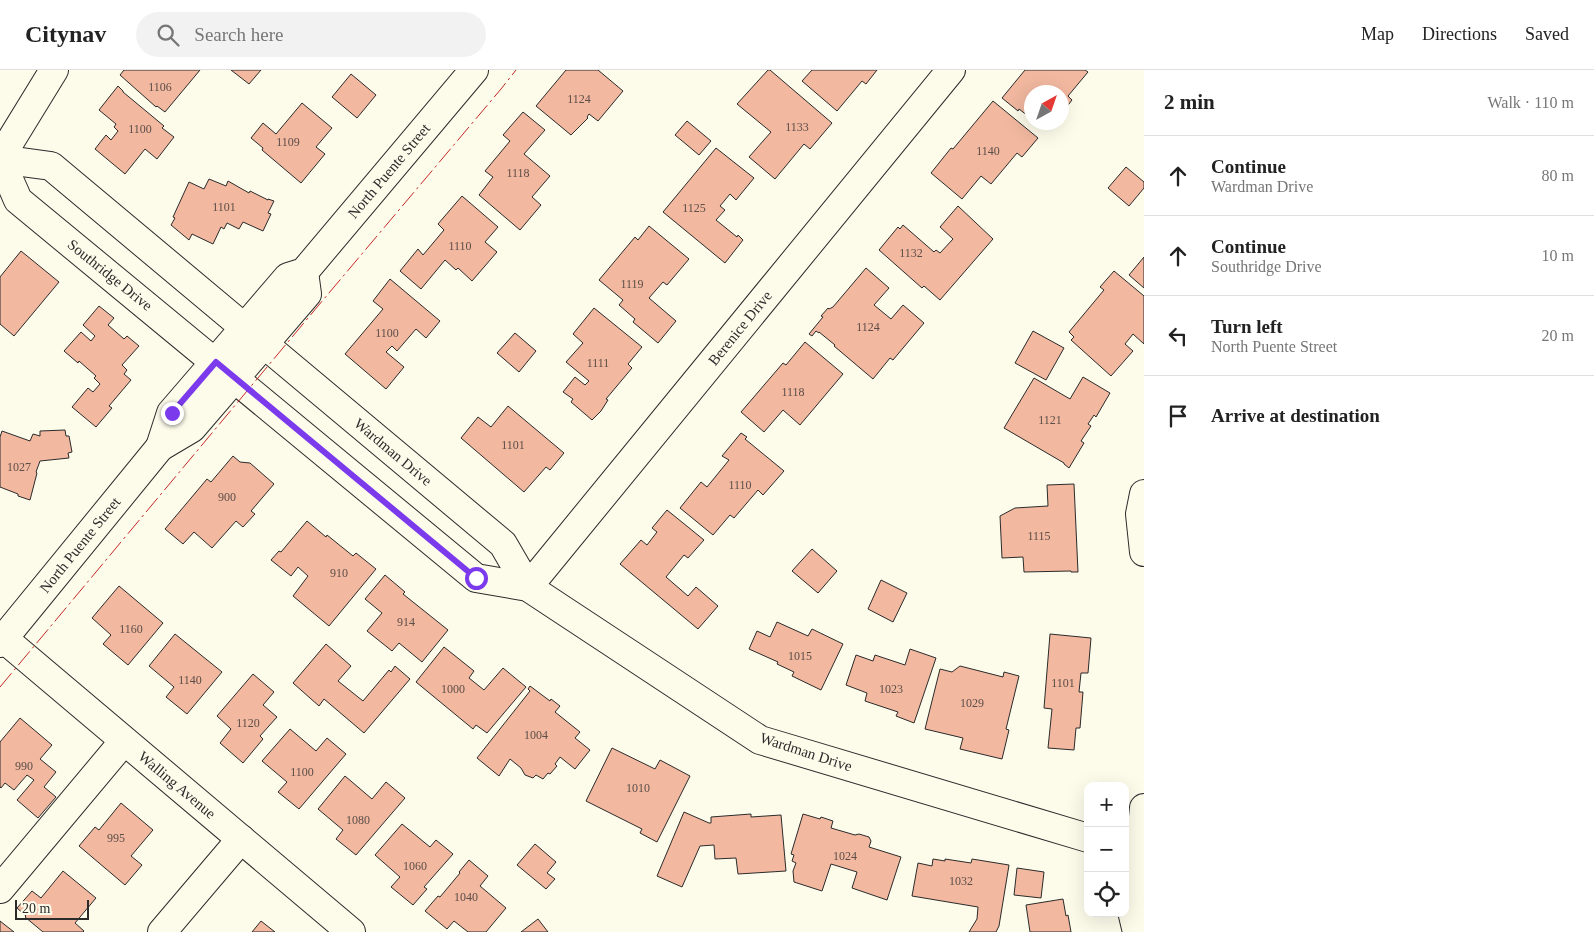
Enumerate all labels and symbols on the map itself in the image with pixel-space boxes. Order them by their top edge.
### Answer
house number: 1106 [148,80,172,94]
north arrow [1024,85,1069,130]
house number: 1124 [567,92,591,106]
street label: North Puente Street [345,120,434,221]
house number: 1133 [785,120,809,134]
house number: 1100 [128,122,152,136]
house number: 1109 [276,135,300,149]
house number: 1140 [976,144,1000,158]
house number: 1118 [506,166,530,180]
house number: 1101 [212,200,236,214]
house number: 1125 [682,201,706,215]
street label: Southridge Drive [65,236,156,314]
house number: 1110 [448,239,472,253]
house number: 1132 [899,246,923,260]
house number: 1119 [620,277,644,291]
street label: Berenice Drive [705,287,775,368]
house number: 1124 [856,320,880,334]
house number: 1100 [375,326,399,340]
house number: 1111 [587,356,609,370]
house number: 1118 [781,385,805,399]
route end [161,402,184,425]
house number: 1121 [1038,413,1062,427]
street label: Wardman Drive [351,415,435,489]
house number: 1101 [501,438,525,452]
house number: 1027 [7,460,31,474]
house number: 1110 [728,478,752,492]
house number: 900 [218,490,236,504]
street label: North Puente Street [37,493,124,596]
house number: 1115 [1027,529,1051,543]
house number: 910 [330,566,348,580]
route start [465,567,488,590]
house number: 914 [397,615,415,629]
house number: 1160 [119,622,143,636]
house number: 1015 [788,649,812,663]
house number: 1140 [178,673,202,687]
house number: 1101 [1051,676,1075,690]
house number: 1000 [441,682,465,696]
house number: 1023 [879,682,903,696]
house number: 1029 [960,696,984,710]
house number: 1120 [236,716,260,730]
house number: 1004 [524,728,548,742]
street label: Wardman Drive [758,730,854,775]
street label: Walling Avenue [135,748,219,822]
house number: 990 [15,759,33,773]
house number: 1100 [290,765,314,779]
house number: 1010 [626,781,650,795]
house number: 1080 [346,813,370,827]
house number: 995 [107,831,125,845]
house number: 1024 [833,849,857,863]
house number: 1060 [403,859,427,873]
house number: 1032 [949,874,973,888]
house number: 1040 [454,890,478,904]
scale bar [15,897,89,920]

